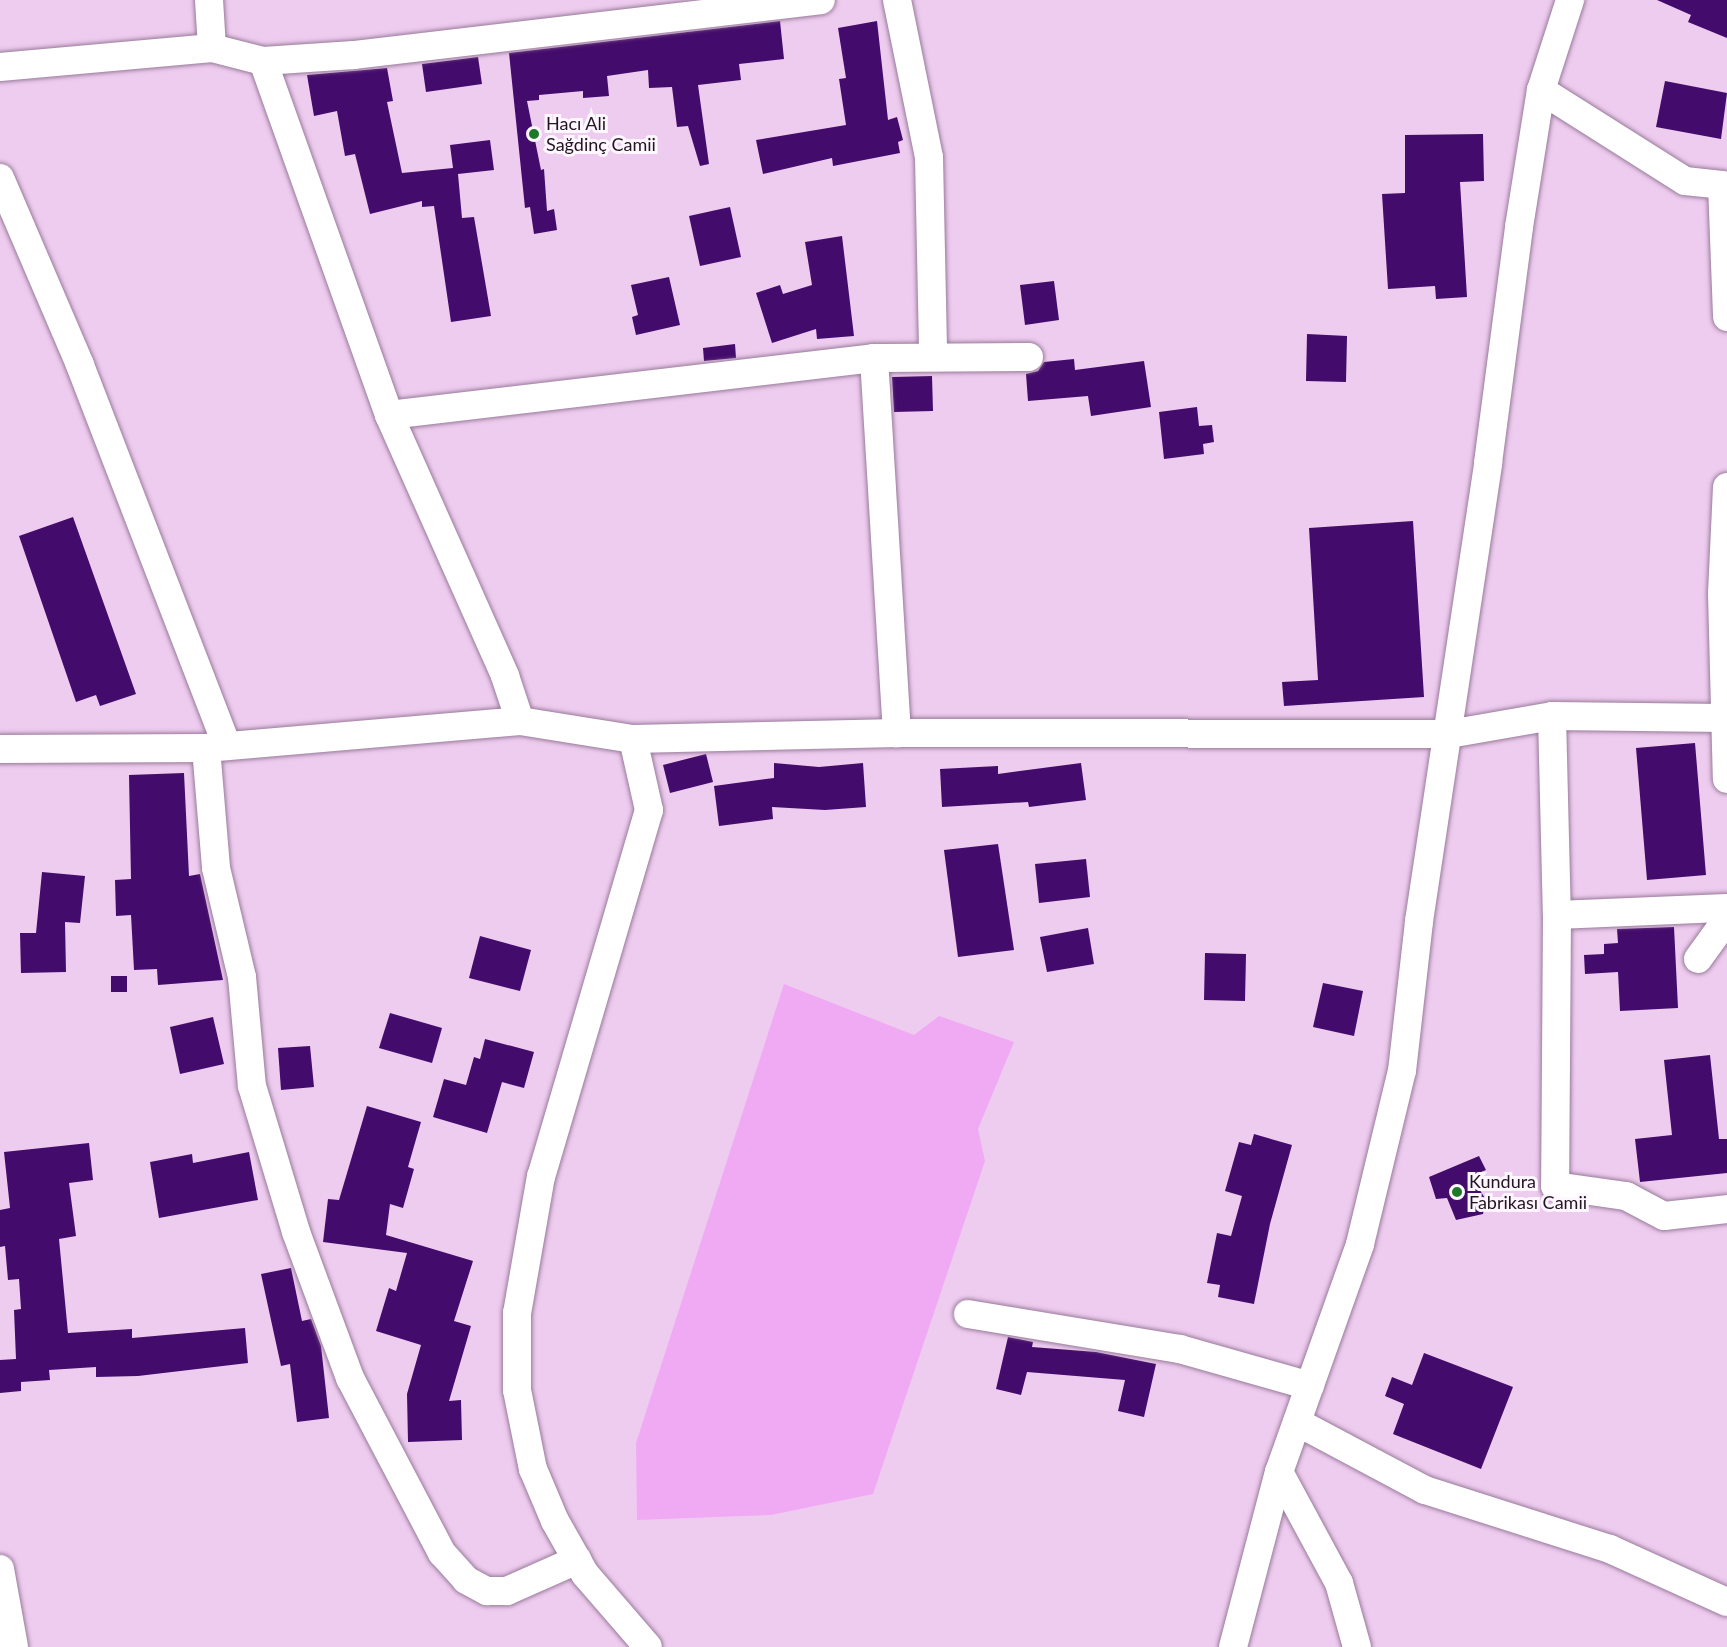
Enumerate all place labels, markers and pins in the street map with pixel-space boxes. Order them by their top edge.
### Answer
place label: Hacı Ali Sağdinç Camii [546,113,656,156]
marker: Hacı Ali Sağdinç Camii [527,127,541,141]
place label: Kundura Fabrikası Camii [1469,1171,1587,1214]
marker: Kundura Fabrikası Camii [1450,1185,1464,1199]

